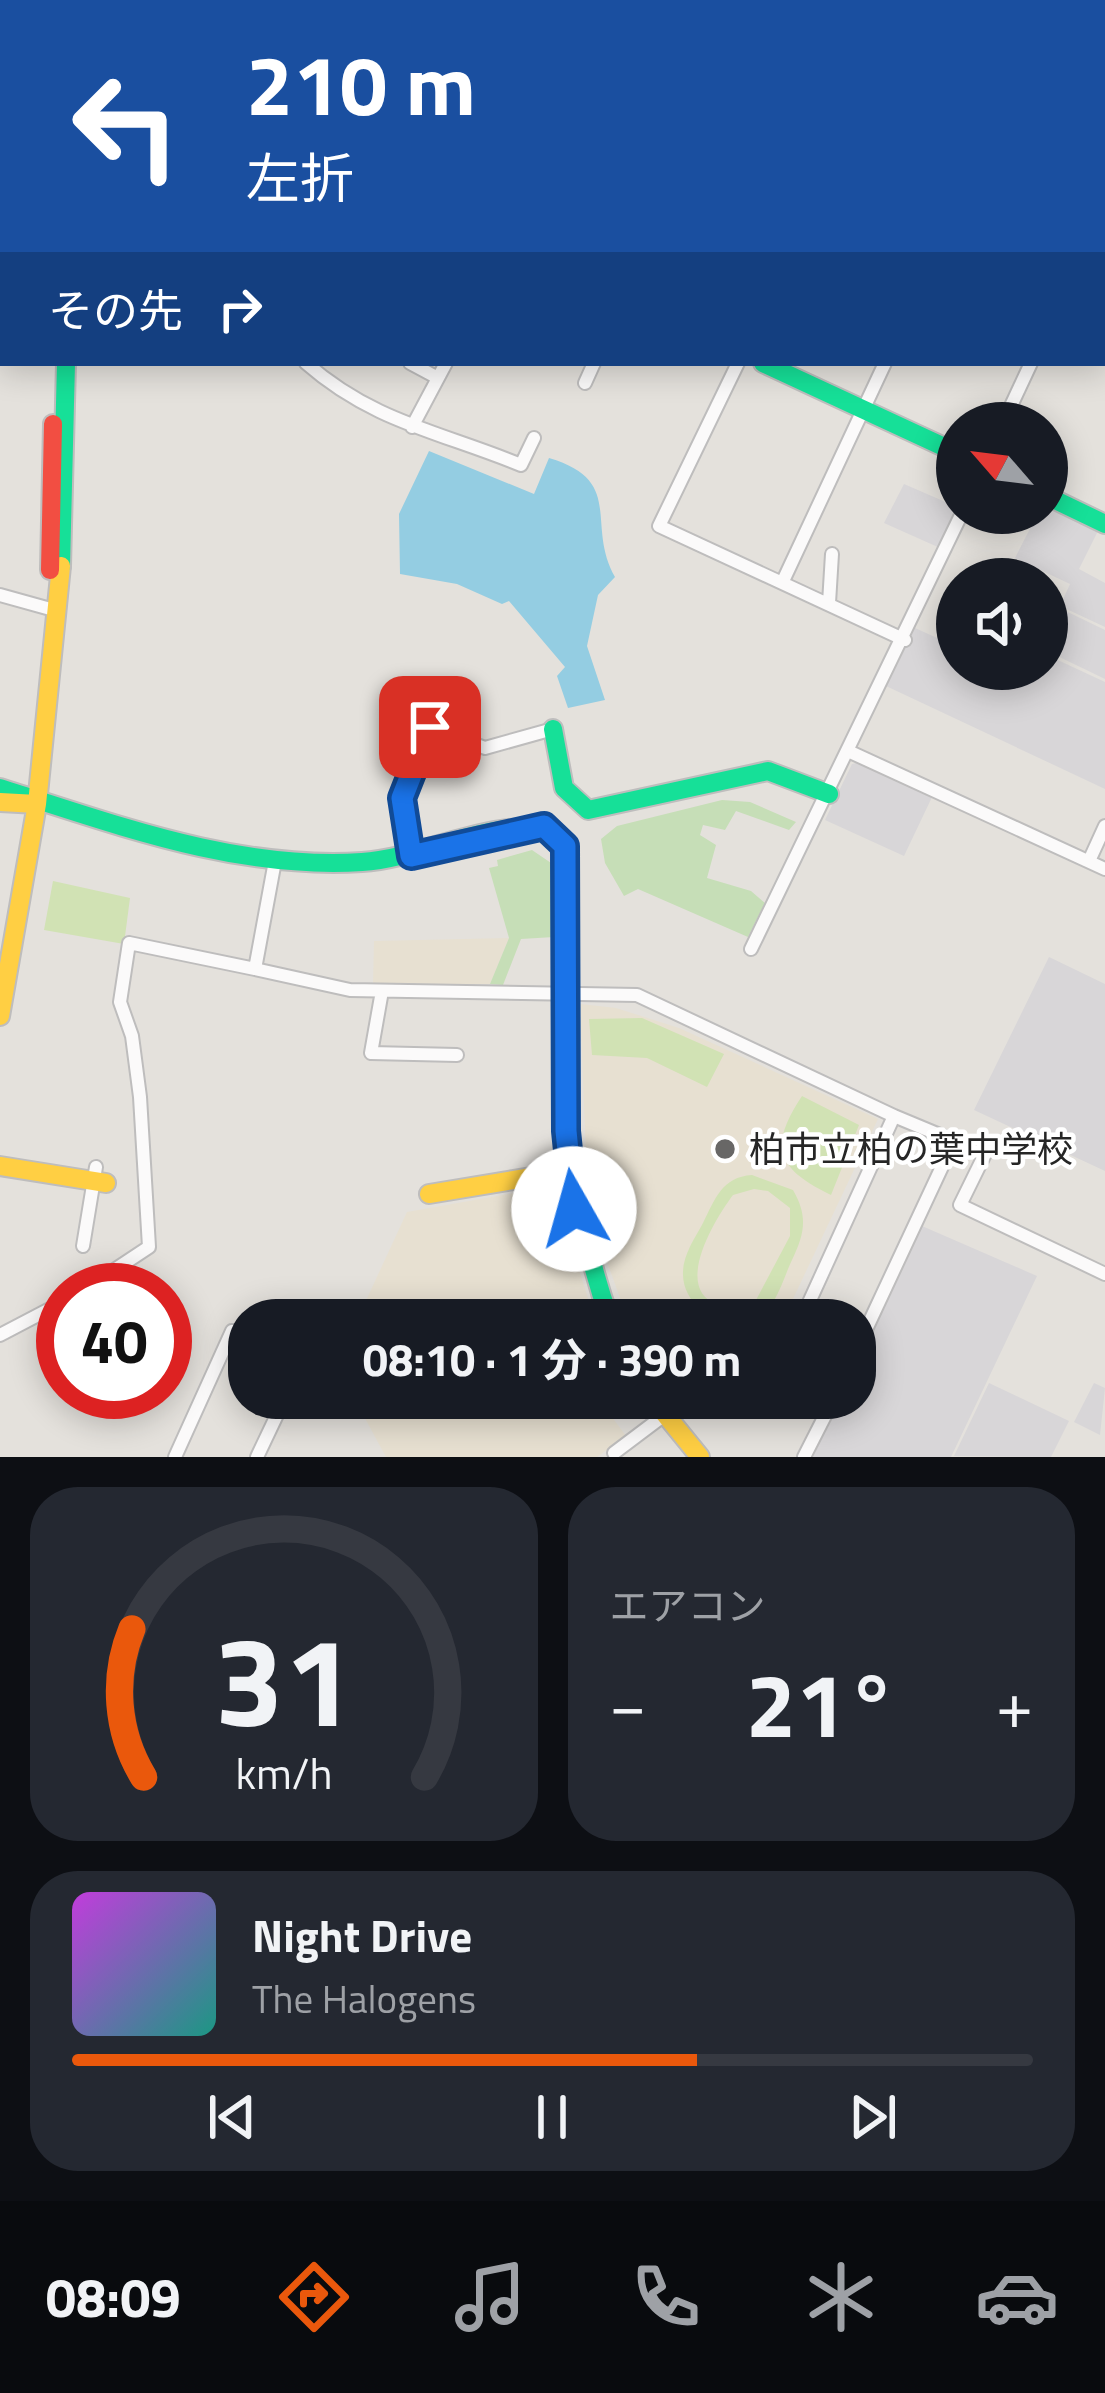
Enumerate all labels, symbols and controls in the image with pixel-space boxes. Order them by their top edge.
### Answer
text: 210 m [246,20,476,148]
icon: left [48,48,204,204]
text: 左折 [246,137,354,219]
text: その先 [48,276,183,344]
icon: right [207,276,273,342]
north arrow [936,402,1068,534]
map controls [936,402,1068,690]
button: sound [936,558,1068,690]
pin [379,676,481,778]
icon: arrive [397,694,463,760]
place label: 柏市立柏の葉中学校 [749,1121,1073,1176]
marker: 柏市立柏の葉中学校 [712,1136,738,1162]
position arrow [511,1146,637,1272]
speed limit sign: 40 [36,1263,192,1419]
text: 08:10 · 1 分 · 390 m [363,1325,741,1393]
text: エアコン [610,1576,766,1635]
text: 31 [214,1585,354,1774]
text: 21° [746,1635,897,1772]
text: − [610,1653,646,1754]
text: + [996,1653,1033,1754]
text: km/h [235,1740,332,1806]
text: Night Drive [252,1901,472,1969]
text: The Halogens [252,1969,476,2028]
icon: previous [199,2084,265,2150]
icon: pause [519,2084,585,2150]
icon: next [840,2084,906,2150]
icon: directions [272,2255,356,2339]
icon: music [448,2255,532,2339]
icon: phone [624,2255,708,2339]
icon: climate [799,2255,883,2339]
icon: car [975,2255,1059,2339]
text: 08:09 [46,2256,181,2338]

